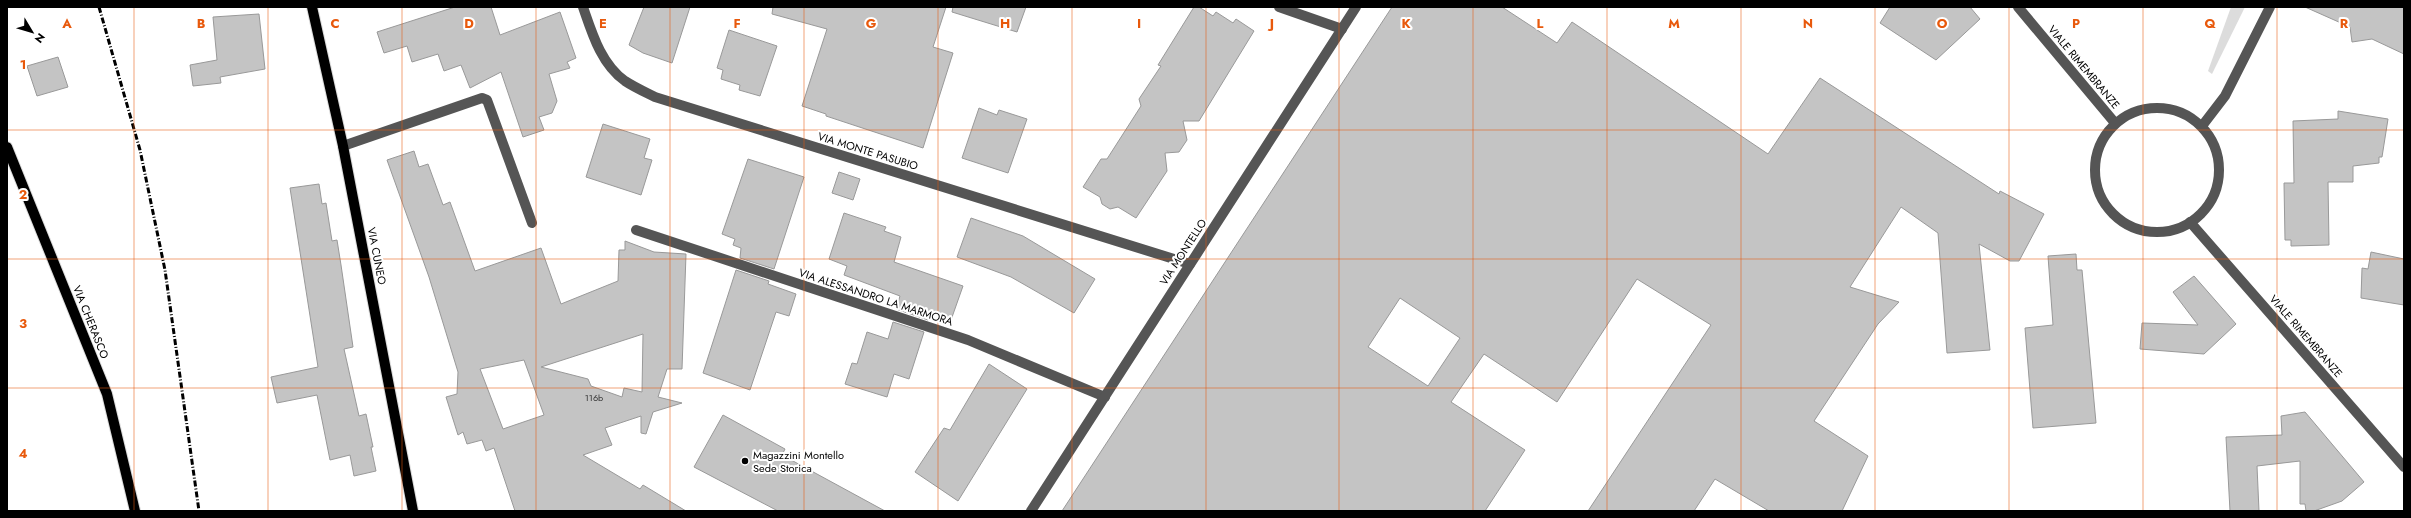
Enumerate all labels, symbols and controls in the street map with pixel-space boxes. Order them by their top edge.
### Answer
north arrow [12,12,52,52]
text: A [61,14,72,33]
text: B [197,14,206,33]
text: C [330,14,340,33]
text: D [464,14,474,33]
text: E [599,14,607,33]
text: F [733,14,741,33]
text: G [866,14,877,33]
text: H [1000,14,1010,33]
text: I [1137,14,1141,33]
text: J [1267,14,1274,33]
text: K [1401,14,1411,33]
text: L [1537,14,1544,33]
text: M [1668,14,1680,33]
text: N [1803,14,1813,33]
text: O [1937,14,1948,33]
text: P [2072,14,2080,33]
text: Q [2204,14,2216,33]
text: R [2340,14,2349,33]
street label: VIALE RIMEMBRANZE [2044,22,2124,112]
text: N [31,30,49,47]
text: 1 [20,55,26,74]
street label: VIA MONTE PASUBIO [816,128,920,174]
text: 2 [19,185,27,204]
street label: VIA MONTELLO [1156,215,1211,288]
street label: VIA CUNEO [364,226,390,286]
street label: VIA ALESSANDRO LA MARMORA [797,264,956,330]
street label: VIA CHERASCO [69,283,113,361]
street label: VIALE RIMEMBRANZE [2266,291,2346,381]
text: 3 [19,314,27,333]
house number: 116b [585,391,603,404]
text: 4 [18,444,28,463]
place label: Magazzini Montello Sede Storica [753,447,844,476]
marker: Magazzini Montello Sede Storica [740,456,750,466]

